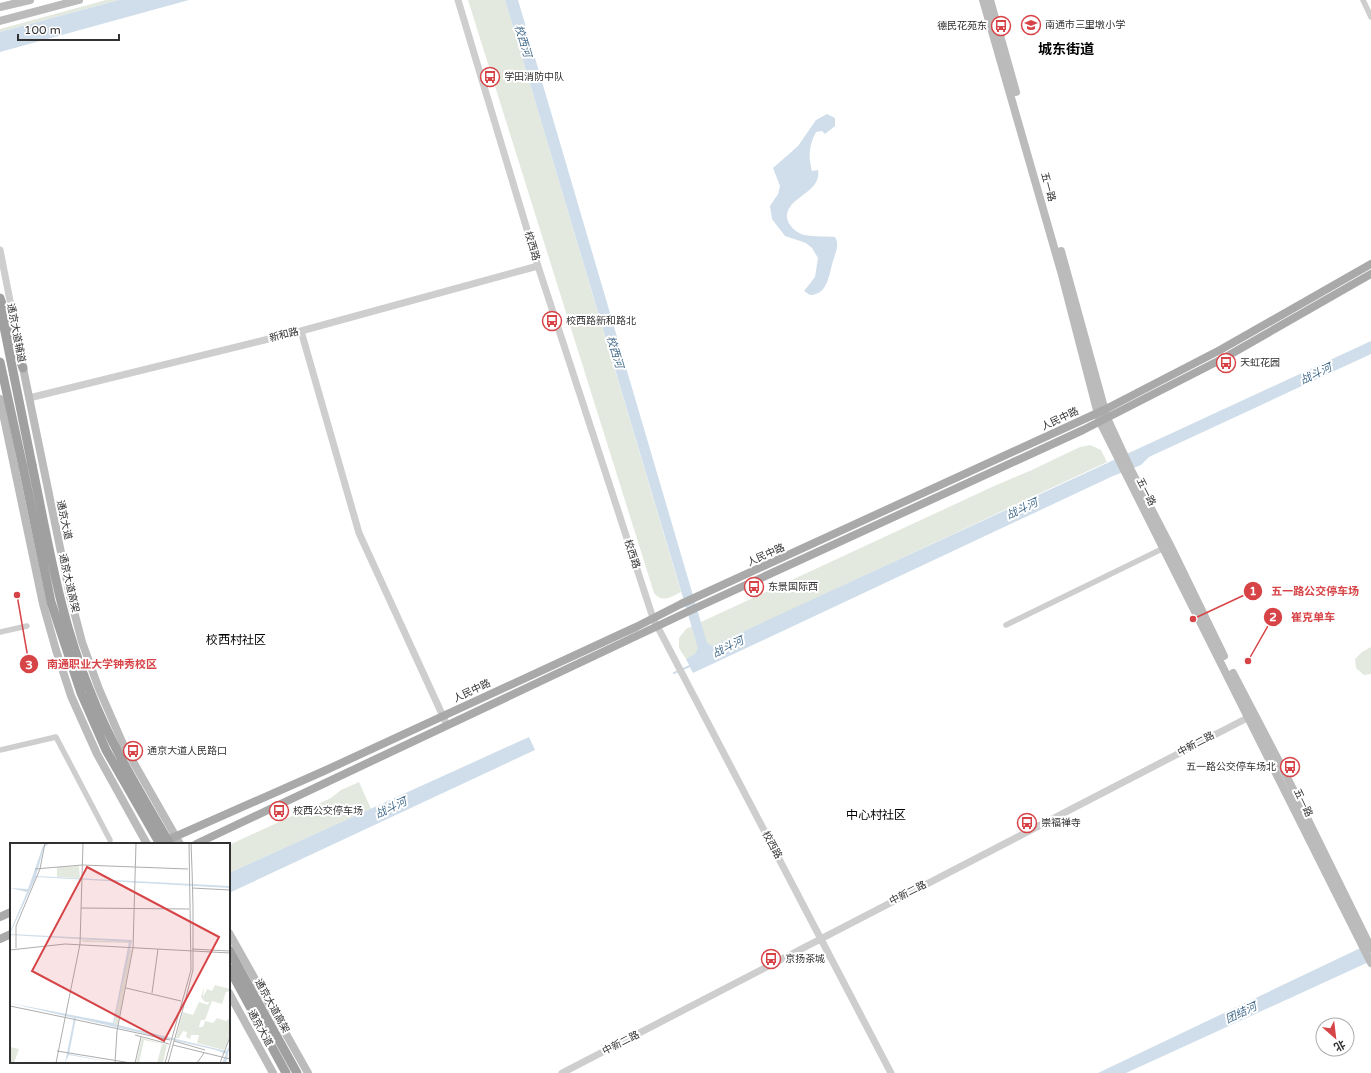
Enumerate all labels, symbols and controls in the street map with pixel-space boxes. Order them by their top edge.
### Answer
school or university icon: 南通市三里墩小学 [1020,14,1042,36]
bus stop icon: 德民花苑东 [990,15,1012,37]
scale bar [18,16,119,42]
place label: 南通市三里墩小学 [1045,19,1125,31]
place label: 德民花苑东 [937,20,987,32]
text: 100 m [24,23,61,37]
water label: 校西河 [512,23,535,61]
district label: 城东街道 [1038,41,1094,58]
bus stop icon: 学田消防中队 [479,66,501,88]
place label: 学田消防中队 [504,71,564,83]
street label: 五一路 [1038,171,1058,203]
street label: 校西路 [522,230,542,262]
street label: 通京大道辅道 [4,302,28,364]
bus stop icon: 校西路新和路北 [541,310,563,332]
place label: 校西路新和路北 [566,315,636,327]
street label: 新和路 [268,326,300,344]
water label: 校西河 [604,334,627,372]
bus stop icon: 天虹花园 [1215,352,1237,374]
place label: 天虹花园 [1240,357,1280,369]
water label: 战斗河 [1298,360,1336,387]
street label: 人民中路 [1039,405,1081,433]
street label: 五一路 [1134,476,1158,508]
water label: 战斗河 [1004,495,1042,522]
street label: 通京大道 [54,499,74,541]
street label: 校西路 [622,538,642,570]
street label: 人民中路 [745,541,787,569]
street label: 通京大道高架 [56,552,82,614]
bus stop icon: 东景国际西 [743,576,765,598]
callout: 五一路公交停车场 [1243,580,1367,603]
place label: 东景国际西 [768,581,818,593]
text: 1 [1249,584,1257,598]
text: 五一路公交停车场 [1271,585,1359,598]
callout: 崔克单车 [1263,605,1343,628]
text: 2 [1269,610,1277,624]
text: 崔克单车 [1291,611,1335,624]
district label: 校西村社区 [206,633,266,647]
water label: 战斗河 [710,633,747,660]
callout: 南通职业大学钟秀校区 [19,653,165,676]
text: 3 [25,658,33,672]
text: 南通职业大学钟秀校区 [47,658,157,671]
street label: 人民中路 [451,677,493,705]
street label: 中新二路 [1176,729,1216,759]
bus stop icon: 通京大道人民路口 [122,740,144,762]
place label: 通京大道人民路口 [147,745,227,757]
bus stop icon: 五一路公交停车场北 [1279,756,1301,778]
place label: 五一路公交停车场北 [1186,761,1276,773]
street label: 五一路 [1291,787,1315,819]
water label: 战斗河 [373,794,411,821]
bus stop icon: 校西公交停车场 [268,800,290,822]
place label: 校西公交停车场 [293,805,363,817]
district label: 中心村社区 [846,808,906,822]
bus stop icon: 崇福禅寺 [1016,812,1038,834]
place label: 崇福禅寺 [1041,817,1081,829]
street label: 校西路 [760,829,784,861]
inset map [10,843,230,1063]
street label: 中新二路 [887,879,929,907]
bus stop icon: 京扬茶城 [760,948,782,970]
place label: 京扬茶城 [785,953,825,965]
street label: 通京大道高架 [252,977,292,1035]
water label: 团结河 [1223,999,1261,1026]
street label: 通京大道 [245,1008,275,1048]
north arrow [1315,1017,1355,1057]
street label: 中新二路 [600,1029,642,1057]
text: 北 [1332,1037,1347,1054]

